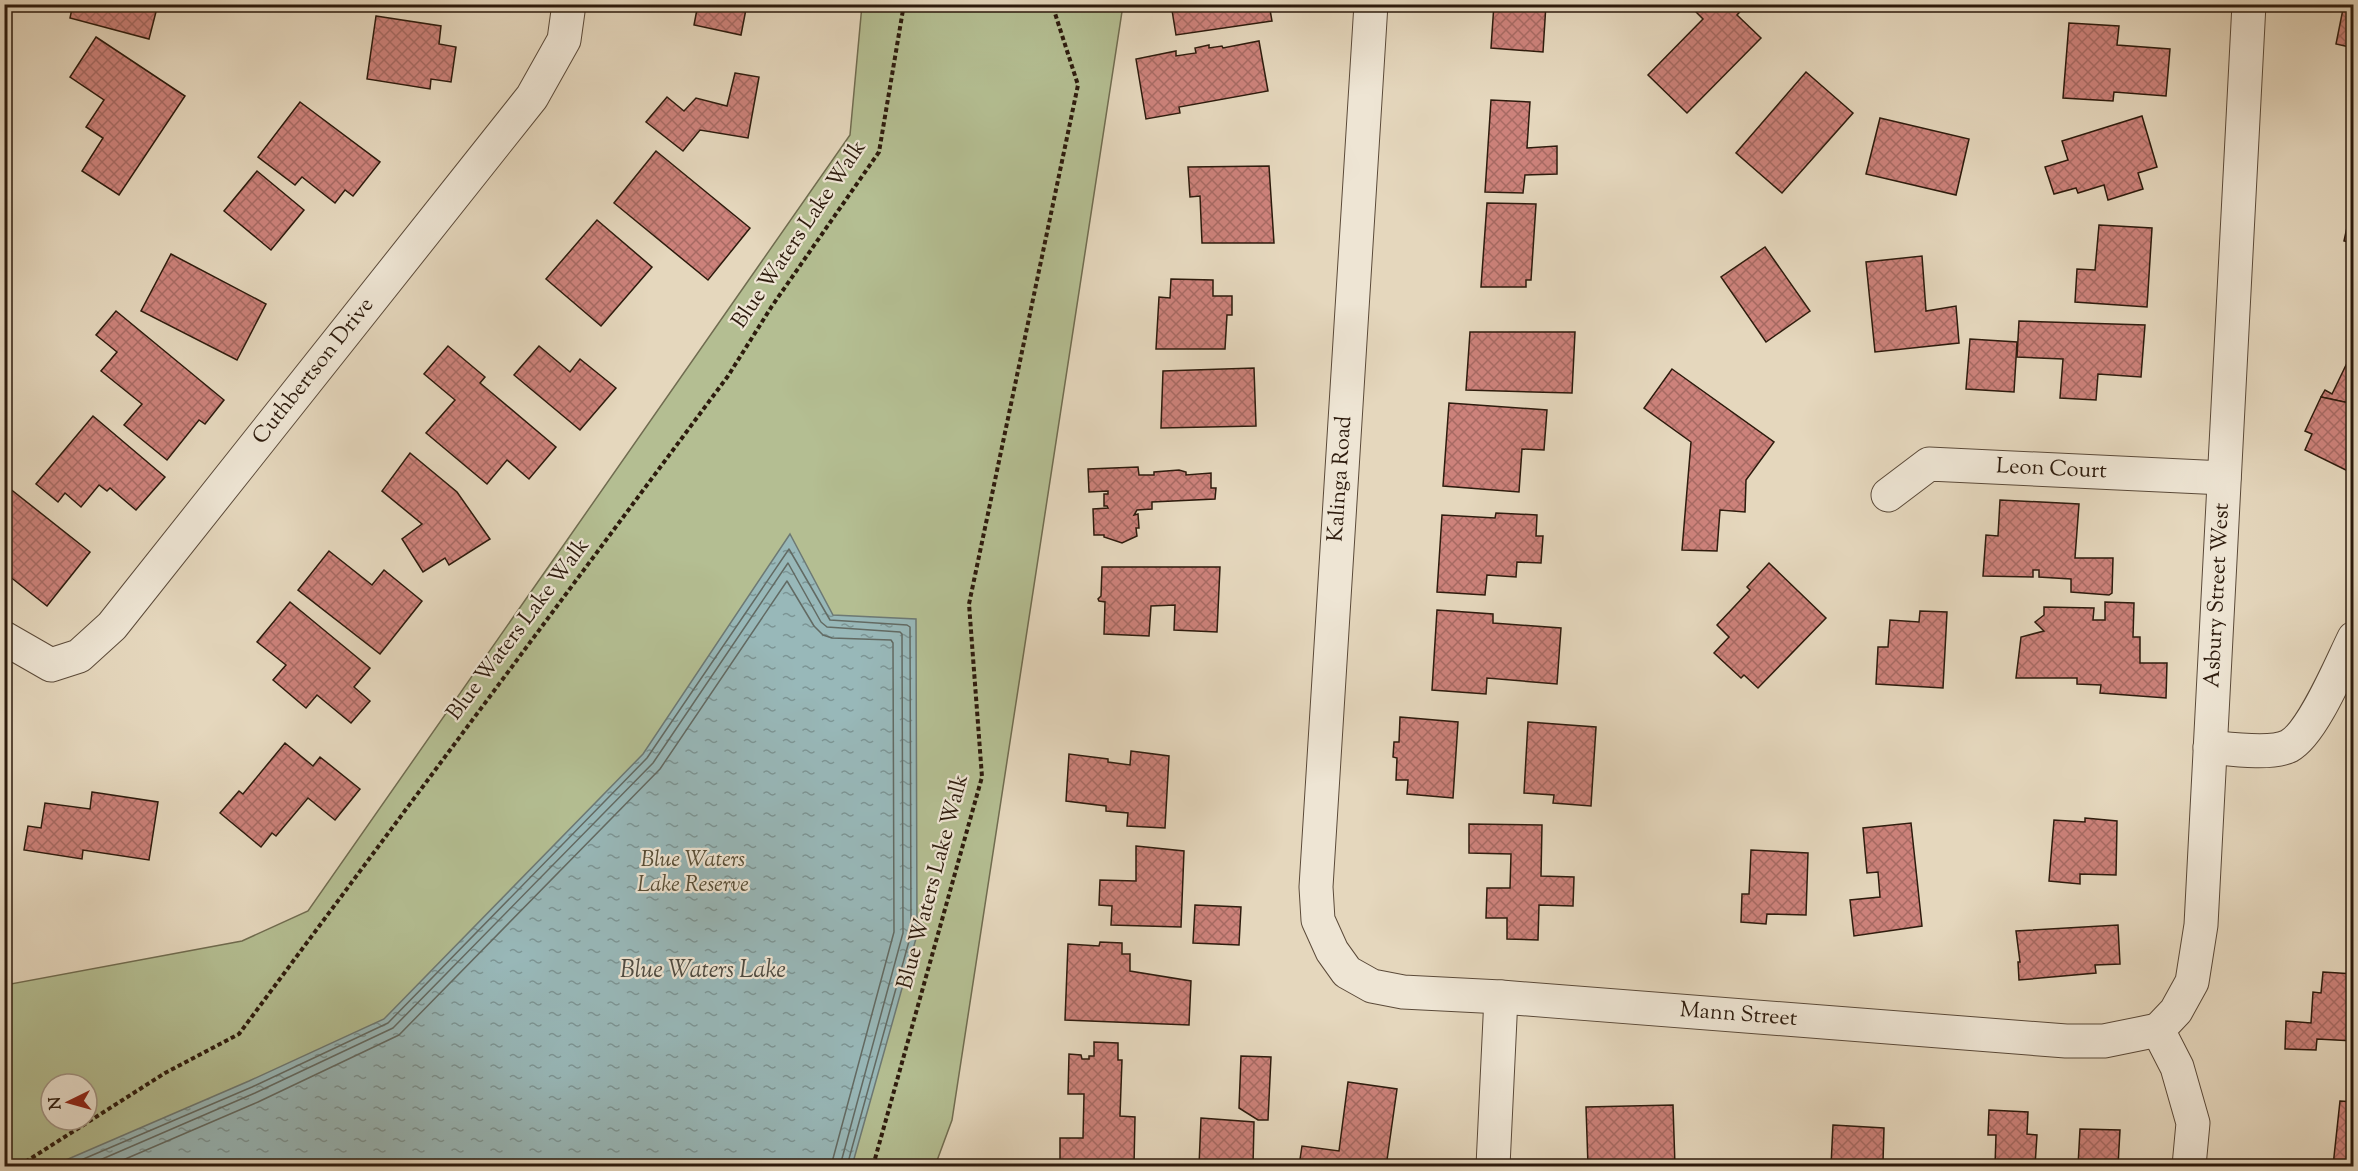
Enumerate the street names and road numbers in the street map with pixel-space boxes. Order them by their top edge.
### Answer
street label: Blue Waters Lake Walk [725,134,875,336]
street label: Cuthbertson Drive [246,291,382,452]
street label: Kalinga Road [1321,415,1361,543]
street label: Leon Court [1995,451,2108,488]
street label: Asbury Street West [2197,502,2239,689]
street label: Blue Waters Lake Walk [440,532,598,728]
street label: Blue Waters Lake Walk [890,771,978,993]
street label: Mann Street [1678,995,1799,1036]

